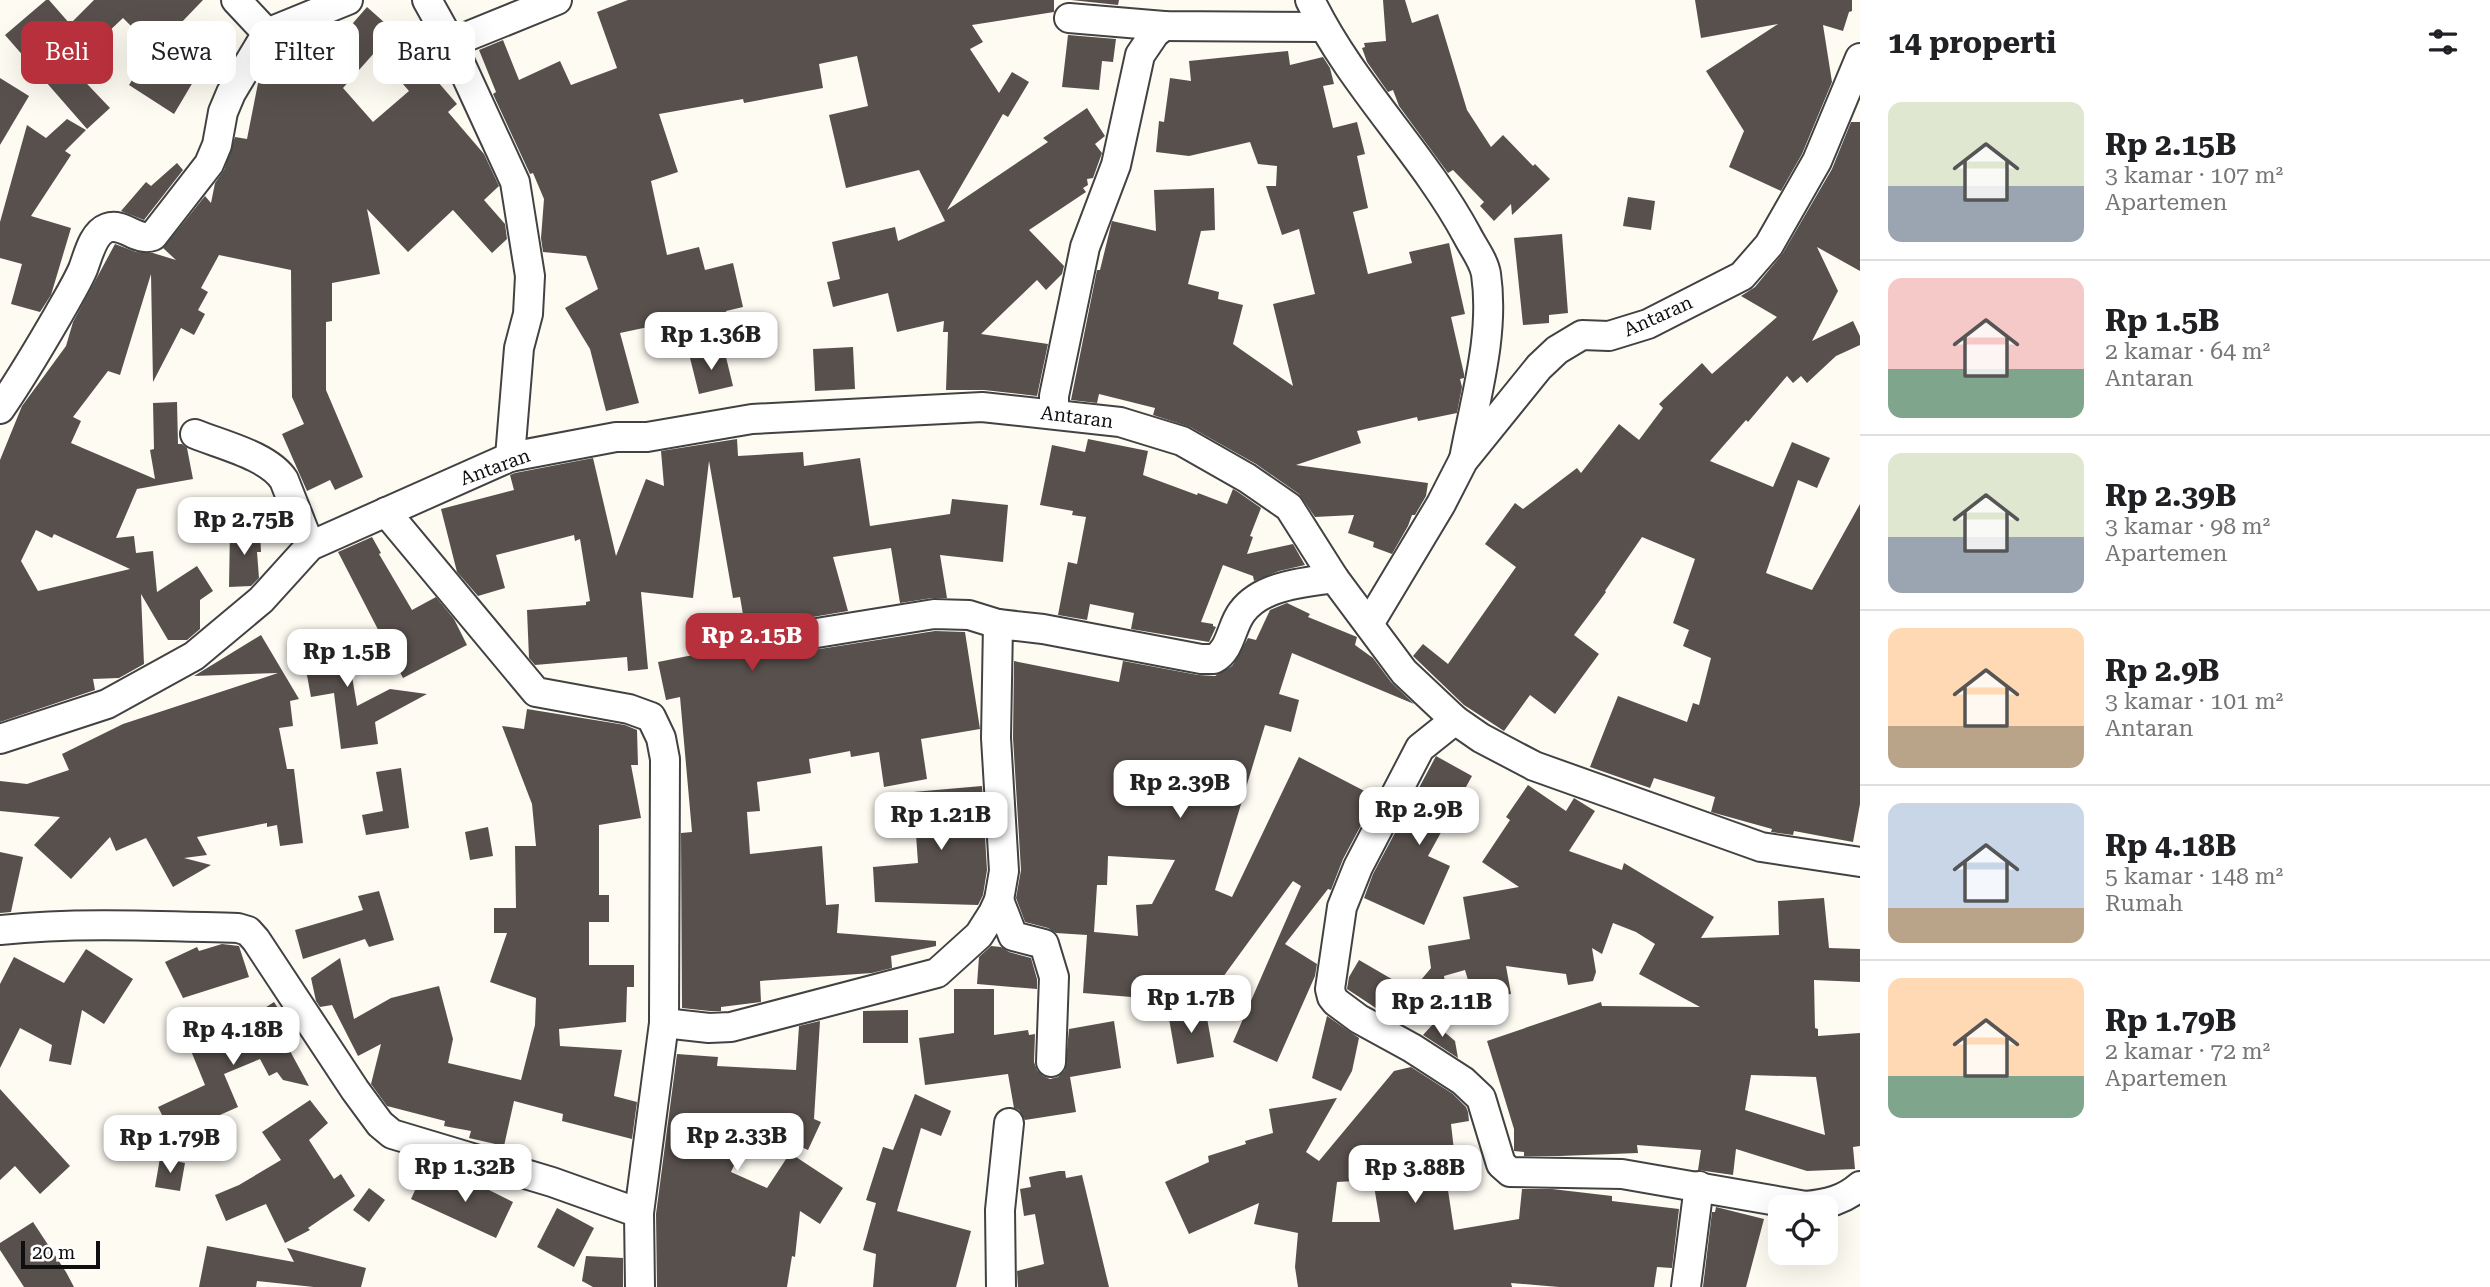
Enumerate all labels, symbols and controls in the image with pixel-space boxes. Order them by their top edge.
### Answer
chip: Beli [21,21,113,84]
chip: Sewa [127,21,236,84]
chip: Filter [250,21,359,84]
chip: Baru [373,21,475,84]
icon: filters [2424,23,2462,61]
text: 14 properti [1888,25,2056,60]
text: Rp 2.15B [2105,127,2237,162]
icon: home [1944,130,2028,214]
text: 3 kamar · 107 m² [2105,162,2283,189]
text: Apartemen [2105,189,2227,216]
street label: Antaran [1620,291,1696,341]
text: Rp 1.5B [2105,303,2220,338]
icon: home [1944,306,2028,390]
pin: Rp 1.36B [639,312,783,372]
text: Rp 1.36B [661,321,761,348]
text: 2 kamar · 64 m² [2105,338,2270,365]
text: Antaran [2105,365,2193,392]
street label: Antaran [1039,401,1115,433]
street label: Antaran [457,444,533,490]
text: Rp 2.39B [2105,478,2237,513]
icon: home [1944,481,2028,565]
pin: Rp 2.75B [172,498,316,557]
text: Rp 2.75B [194,506,294,533]
text: 3 kamar · 98 m² [2105,513,2270,540]
text: Apartemen [2105,540,2227,567]
pin: Rp 2.15B [680,614,824,673]
text: Rp 2.15B [702,622,802,649]
pin: Rp 1.5B [282,630,412,689]
text: Rp 1.5B [303,638,391,665]
text: Rp 2.9B [2105,653,2220,688]
icon: home [1944,656,2028,740]
text: 3 kamar · 101 m² [2105,688,2283,715]
text: Antaran [2105,715,2193,742]
pin: Rp 2.39B [1108,760,1252,820]
text: Rp 2.39B [1130,769,1230,796]
pin: Rp 2.9B [1354,788,1484,847]
pin: Rp 1.21B [869,792,1013,852]
text: Rp 2.9B [1375,796,1463,823]
text: Rp 1.21B [891,801,991,828]
text: Rp 4.18B [2105,828,2237,863]
icon: home [1944,831,2028,915]
text: 5 kamar · 148 m² [2105,863,2283,890]
text: Rumah [2105,890,2183,917]
pin: Rp 1.7B [1126,976,1256,1035]
pin: Rp 2.11B [1370,979,1514,1039]
text: Rp 1.7B [1147,984,1235,1011]
text: Rp 2.11B [1392,988,1492,1015]
text: Rp 1.79B [2105,1003,2237,1038]
icon: home [1944,1006,2028,1090]
pin: Rp 4.18B [161,1007,305,1067]
text: Rp 4.18B [183,1016,283,1043]
text: 2 kamar · 72 m² [2105,1038,2270,1065]
text: Apartemen [2105,1065,2227,1092]
pin: Rp 2.33B [665,1114,809,1173]
pin: Rp 1.79B [98,1116,242,1175]
text: Rp 2.33B [687,1122,787,1149]
text: Rp 1.79B [120,1124,220,1151]
pin: Rp 1.32B [393,1144,537,1204]
pin: Rp 3.88B [1343,1146,1487,1205]
text: Rp 1.32B [415,1153,515,1180]
text: Rp 3.88B [1365,1154,1465,1181]
map controls [1768,1195,1838,1265]
button: locate [1768,1195,1838,1265]
scale bar [21,1238,100,1270]
text: 20 m [32,1241,75,1264]

